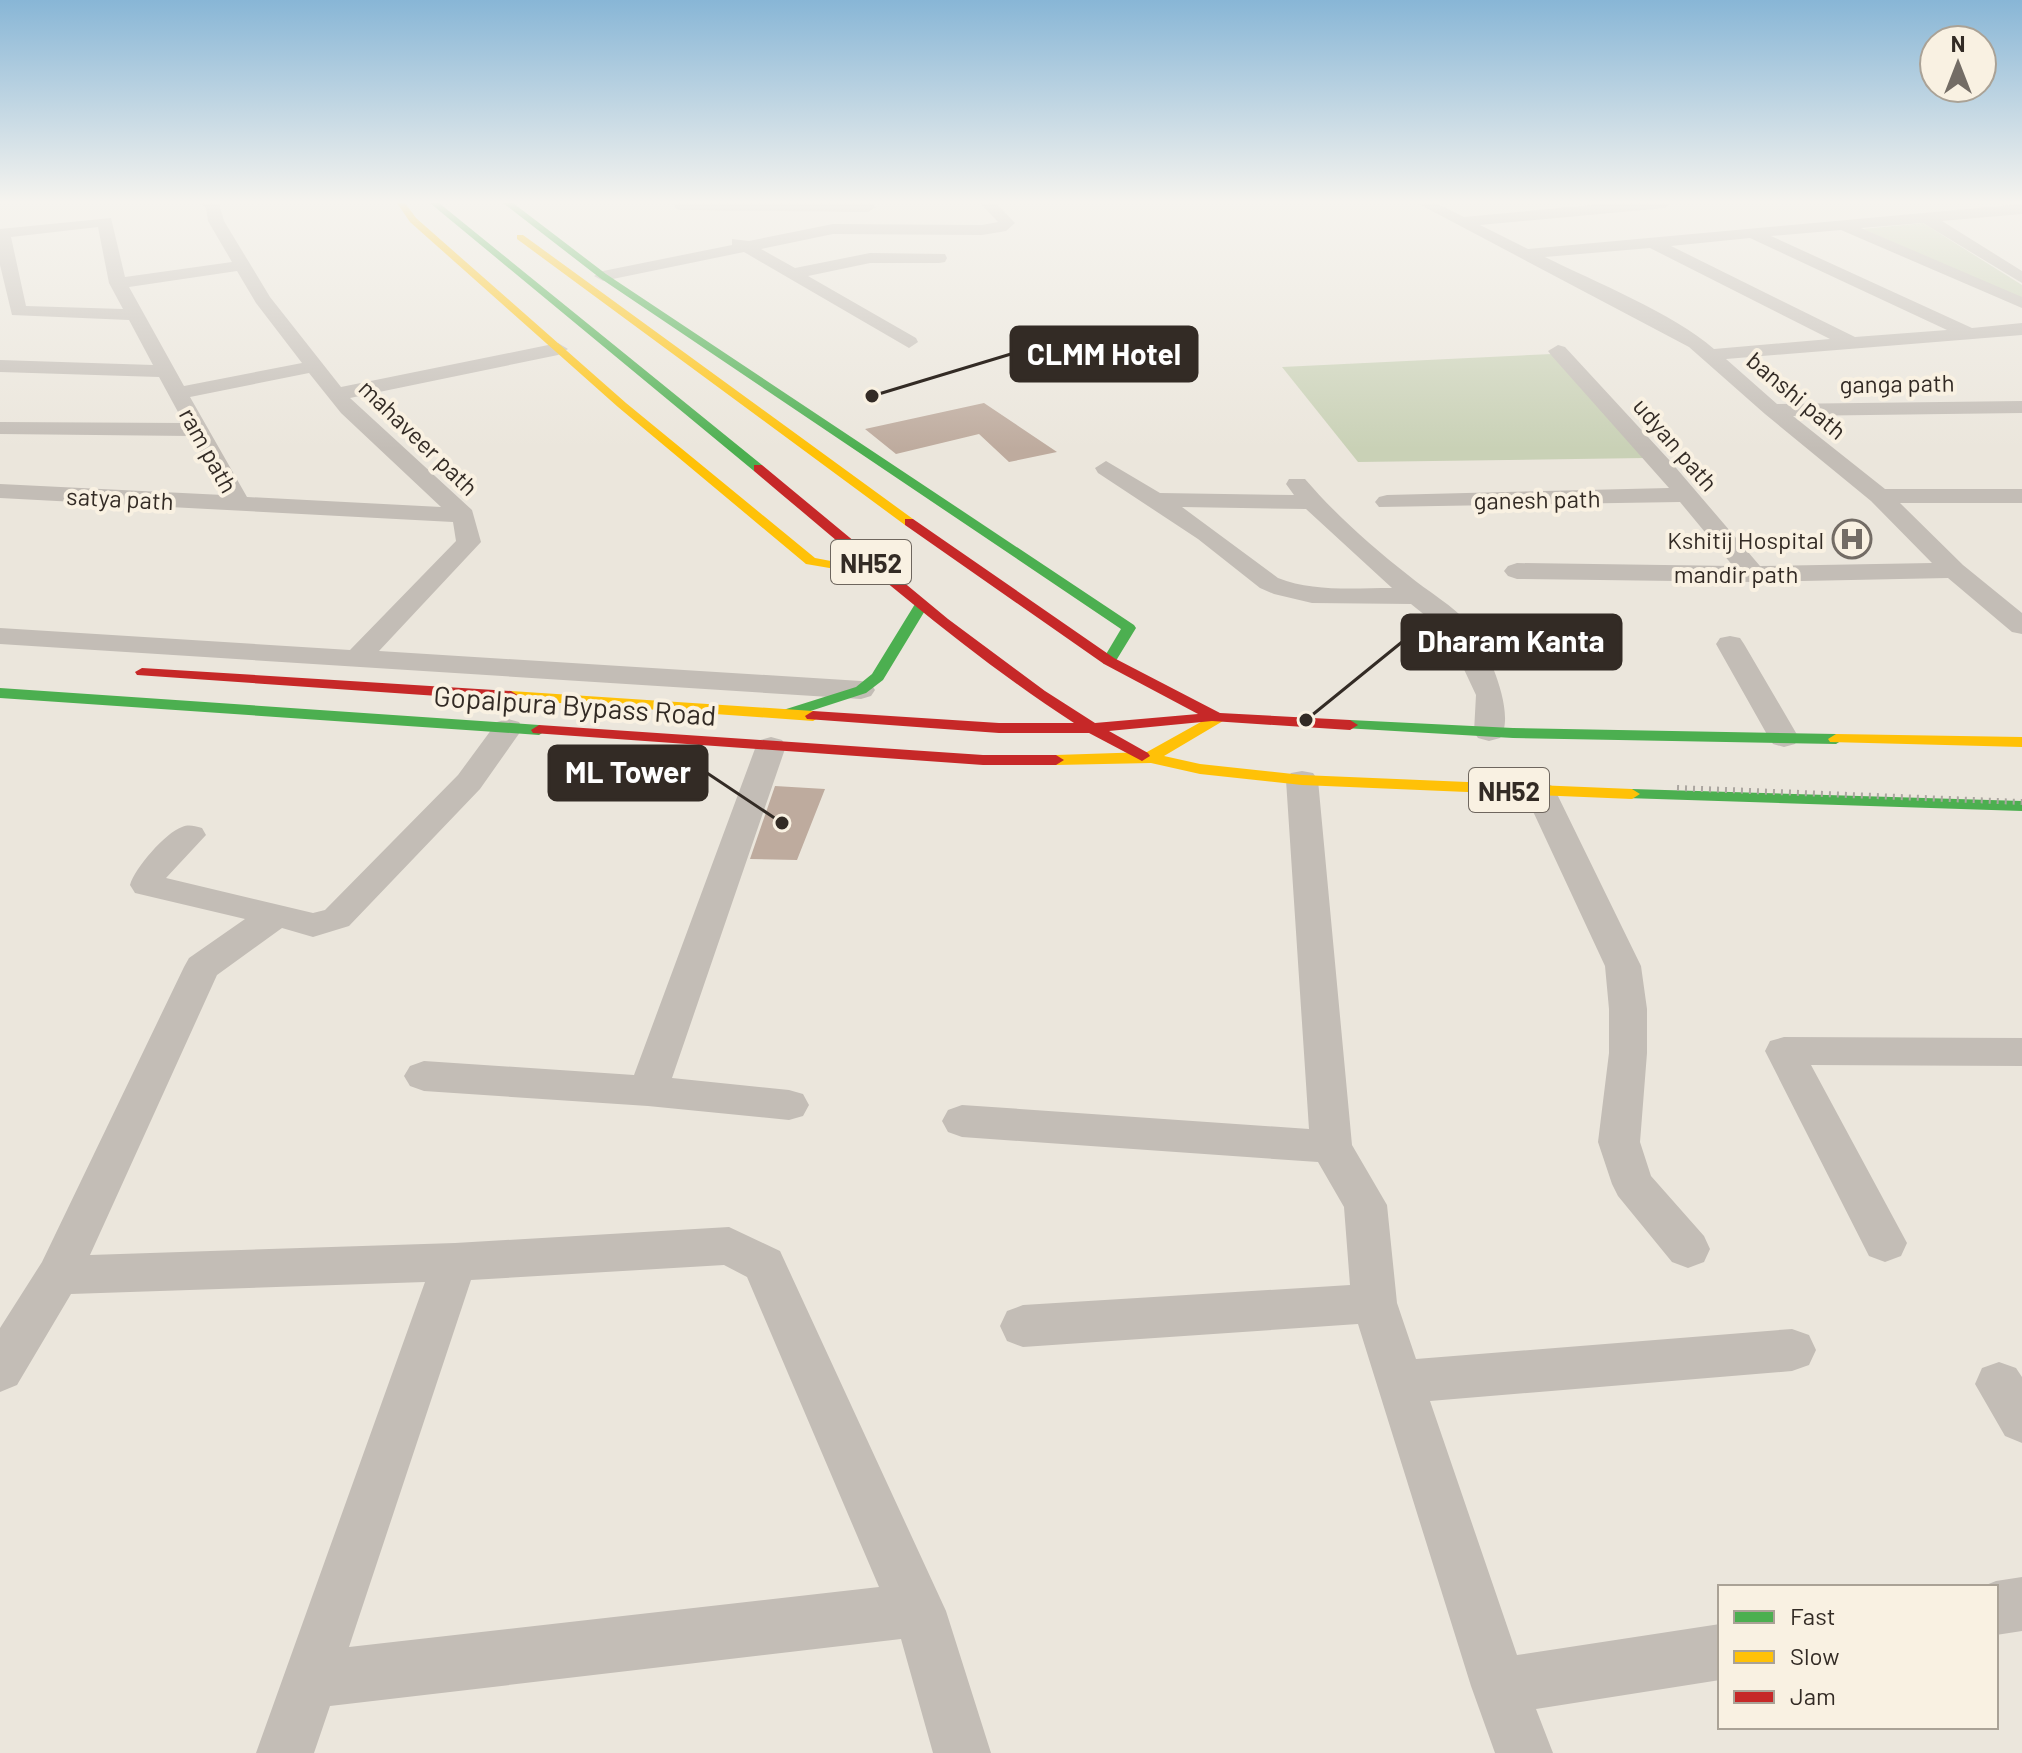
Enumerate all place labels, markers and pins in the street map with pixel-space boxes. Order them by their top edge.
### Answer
callout: CLMM Hotel [1011,327,1197,381]
hospital icon: Kshitij Hospital [1831,518,1873,560]
place label: Kshitij Hospital [1667,525,1824,554]
callout: Dharam Kanta [1402,615,1621,669]
callout: ML Tower [549,746,707,800]

